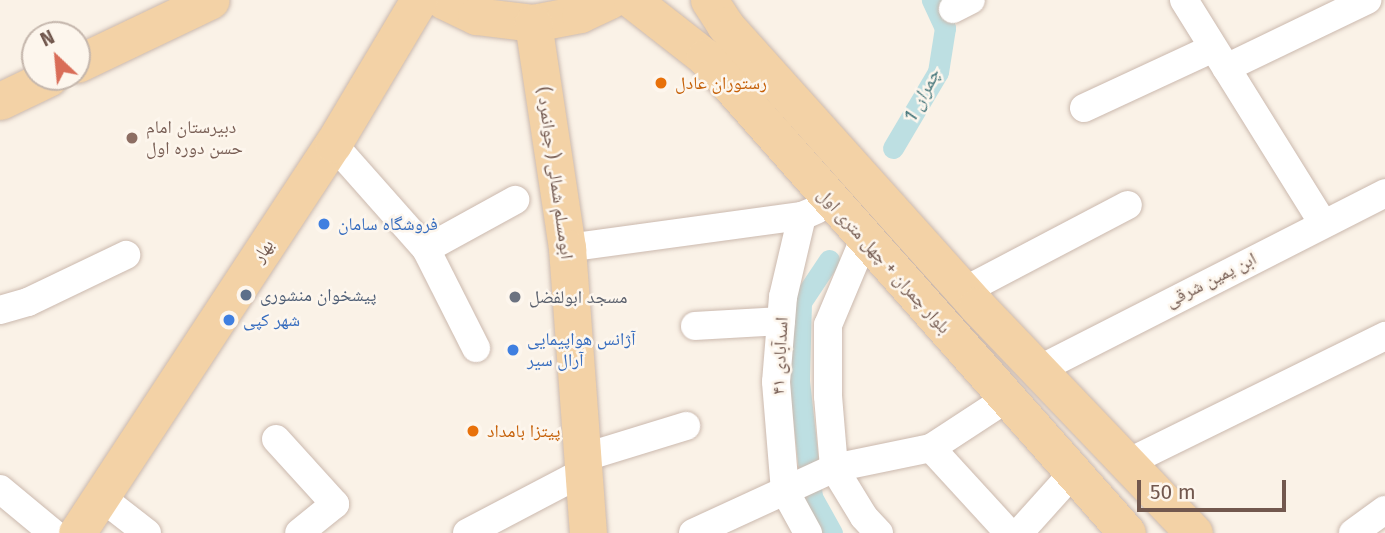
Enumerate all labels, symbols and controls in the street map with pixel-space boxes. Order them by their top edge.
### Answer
north arrow [21,21,91,91]
text: N [37,25,58,52]
water label: چمران 1 [899,65,945,125]
place label: رستوران عادل [675,72,767,94]
marker: رستوران عادل [653,75,669,91]
street label: ابومسلم شمالی ( جوانمرد ) [532,85,578,261]
place label: دبیرستان امام حسن دوره اول [146,117,243,160]
marker: دبیرستان امام حسن دوره اول [124,130,140,146]
street label: بلوار چمران + چهل متری اول [813,184,955,338]
place label: فروشگاه سامان [338,213,438,235]
marker: فروشگاه سامان [316,216,332,232]
street label: بهار [248,235,278,267]
street label: ابن یمین شرقی [1162,248,1260,312]
place label: پیشخوان منشوری [260,284,376,306]
place label: مسجد ابولفضل [529,286,628,308]
marker: پیشخوان منشوری [238,287,254,303]
marker: مسجد ابولفضل [507,289,523,305]
place label: شهر کپی [243,309,300,331]
marker: شهر کپی [221,312,237,328]
street label: اسدآبادی ۴۱ [767,317,793,395]
place label: آژانس هواپیمایی آرال سیر [527,329,636,372]
marker: آژانس هواپیمایی آرال سیر [505,342,521,358]
place label: پیتزا بامداد [487,420,560,442]
marker: پیتزا بامداد [465,423,481,439]
scale bar [1140,466,1289,510]
text: 50 m [1150,479,1196,505]

